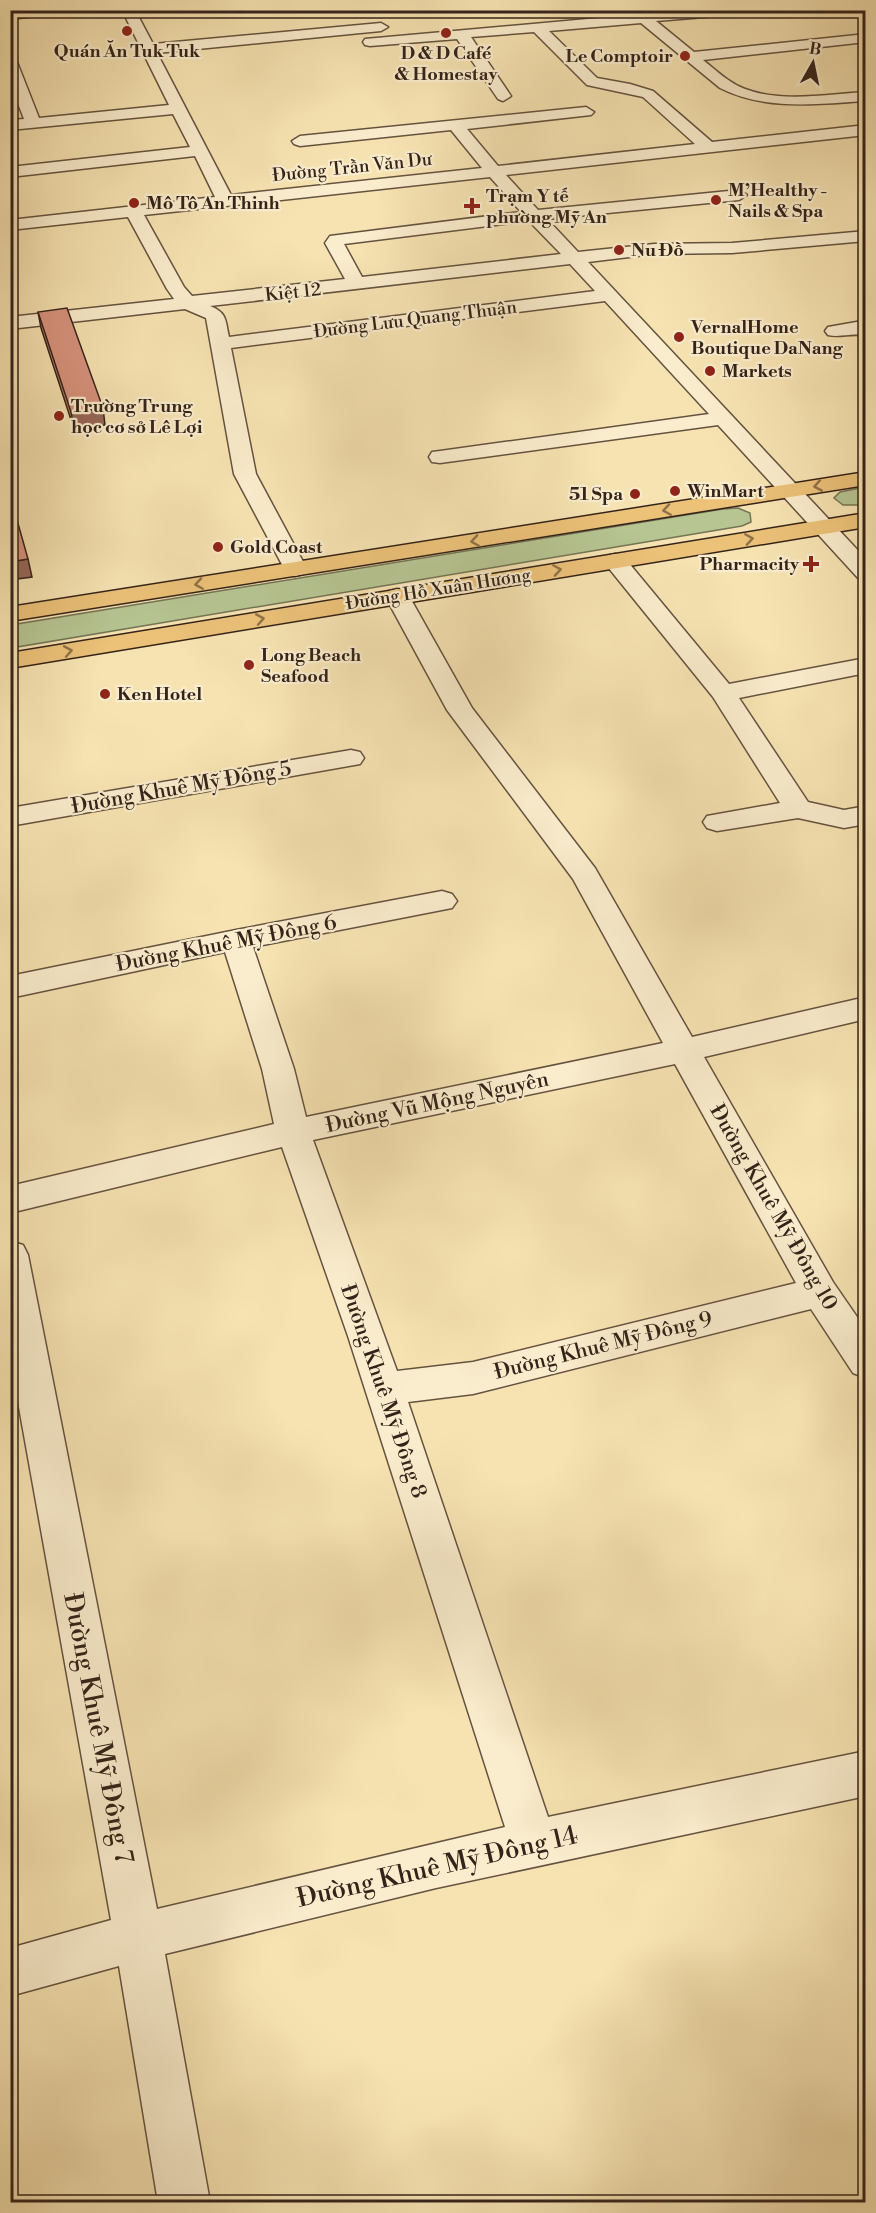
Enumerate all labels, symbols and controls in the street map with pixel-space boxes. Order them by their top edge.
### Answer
marker: Quán Ăn Tuk Tuk [120,24,134,38]
marker: D & D Café & Homestay [439,26,453,40]
north arrow [783,33,843,93]
text: B [808,38,823,60]
place label: Quán Ăn Tuk Tuk [54,40,201,63]
place label: D & D Café & Homestay [394,42,498,86]
place label: Le Comptoir [565,45,673,68]
marker: Le Comptoir [678,49,692,63]
street label: Đường Trần Văn Dư [271,148,434,187]
place label: M’Healthy - Nails & Spa [728,179,827,223]
place label: Trạm Y tế phường Mỹ An [486,185,607,229]
place label: Mô Tô An Thinh [146,192,280,215]
marker: M’Healthy - Nails & Spa [709,193,723,207]
marker: Mô Tô An Thinh [127,196,141,210]
marker: Trạm Y tế phường Mỹ An [463,197,481,215]
place label: Nu Đồ [631,239,684,262]
marker: Nu Đồ [612,243,626,257]
street label: Kiệt 12 [264,278,322,307]
street label: Đường Lưu Quang Thuận [312,296,518,343]
place label: VernalHome Boutique DaNang [690,316,844,360]
marker: VernalHome Boutique DaNang [672,330,686,344]
place label: Markets [722,360,792,383]
marker: Markets [703,364,717,378]
place label: Trường Trung học cơ sở Lê Lợi [71,395,203,439]
marker: Trường Trung học cơ sở Lê Lợi [52,409,66,423]
one-way arrow [813,479,823,492]
place label: WinMart [686,480,764,503]
place label: 51 Spa [569,483,623,506]
marker: WinMart [668,484,682,498]
marker: 51 Spa [628,487,642,501]
one-way arrow [663,503,672,515]
one-way arrow [744,533,754,546]
one-way arrow [470,534,479,546]
place label: Gold Coast [230,536,323,559]
marker: Gold Coast [211,540,225,554]
place label: Pharmacity [700,553,800,576]
marker: Pharmacity [804,557,818,571]
street label: Đường Hồ Xuân Hương [344,563,533,615]
one-way arrow [552,565,561,577]
one-way arrow [194,577,204,590]
one-way arrow [256,613,265,625]
place label: Long Beach Seafood [261,644,361,688]
one-way arrow [63,645,73,658]
marker: Long Beach Seafood [242,658,256,672]
place label: Ken Hotel [117,683,202,706]
marker: Ken Hotel [98,687,112,701]
street label: Đường Khuê Mỹ Đông 5 [69,756,293,820]
street label: Đường Khuê Mỹ Đông 6 [114,910,339,978]
street label: Đường Vũ Mộng Nguyên [323,1067,552,1139]
street label: Đường Khuê Mỹ Đông 10 [703,1100,843,1315]
street label: Đường Khuê Mỹ Đông 8 [334,1281,432,1502]
street label: Đường Khuê Mỹ Đông 9 [491,1306,715,1386]
street label: Đường Khuê Mỹ Đông 7 [56,1590,140,1866]
street label: Đường Khuê Mỹ Đông 14 [294,1819,581,1915]

